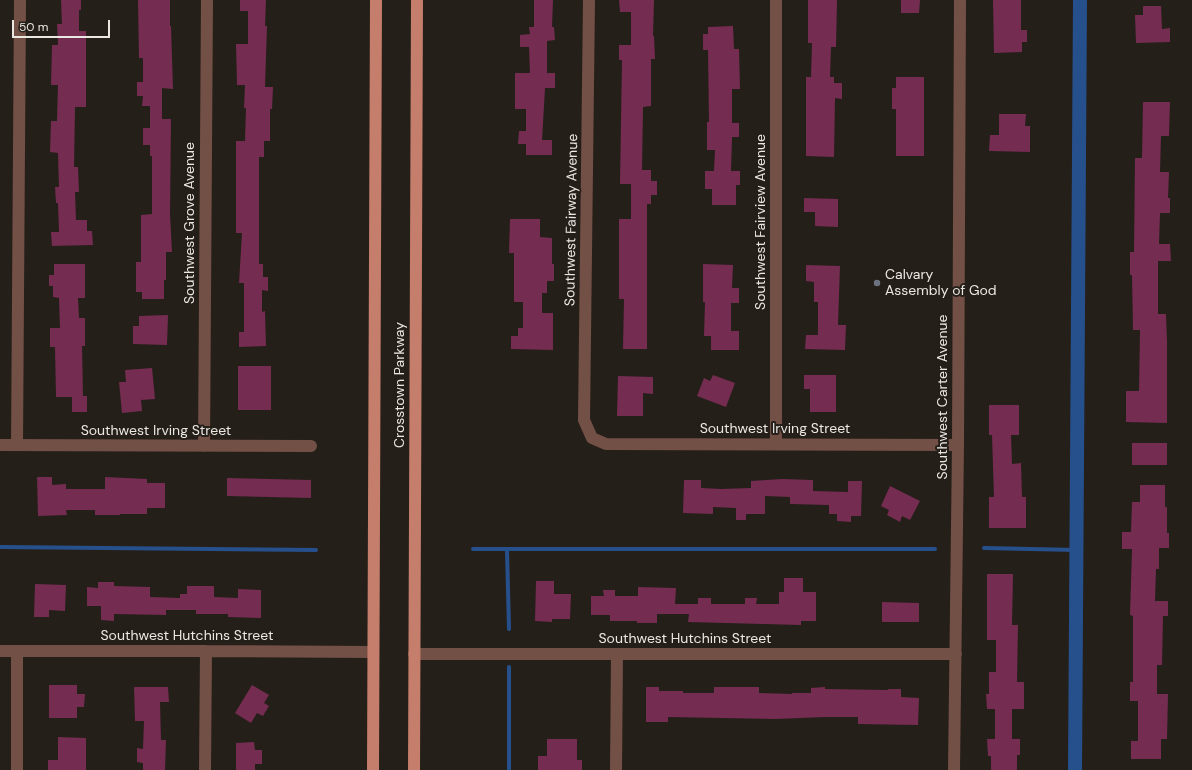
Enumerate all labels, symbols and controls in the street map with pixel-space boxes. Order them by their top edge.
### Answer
scale bar [14,12,112,38]
text: 50 m [19,19,48,35]
street label: Southwest Fairway Avenue [562,134,582,306]
street label: Southwest Fairview Avenue [753,134,769,310]
street label: Southwest Grove Avenue [182,142,198,304]
place label: Calvary Assembly of God [885,267,997,300]
marker: Calvary Assembly of God [872,278,882,288]
street label: Southwest Carter Avenue [935,315,951,479]
street label: Crosstown Parkway [392,322,408,448]
street label: Southwest Irving Street [700,421,850,437]
street label: Southwest Irving Street [81,423,231,439]
street label: Southwest Hutchins Street [100,628,274,644]
street label: Southwest Hutchins Street [598,631,772,647]

